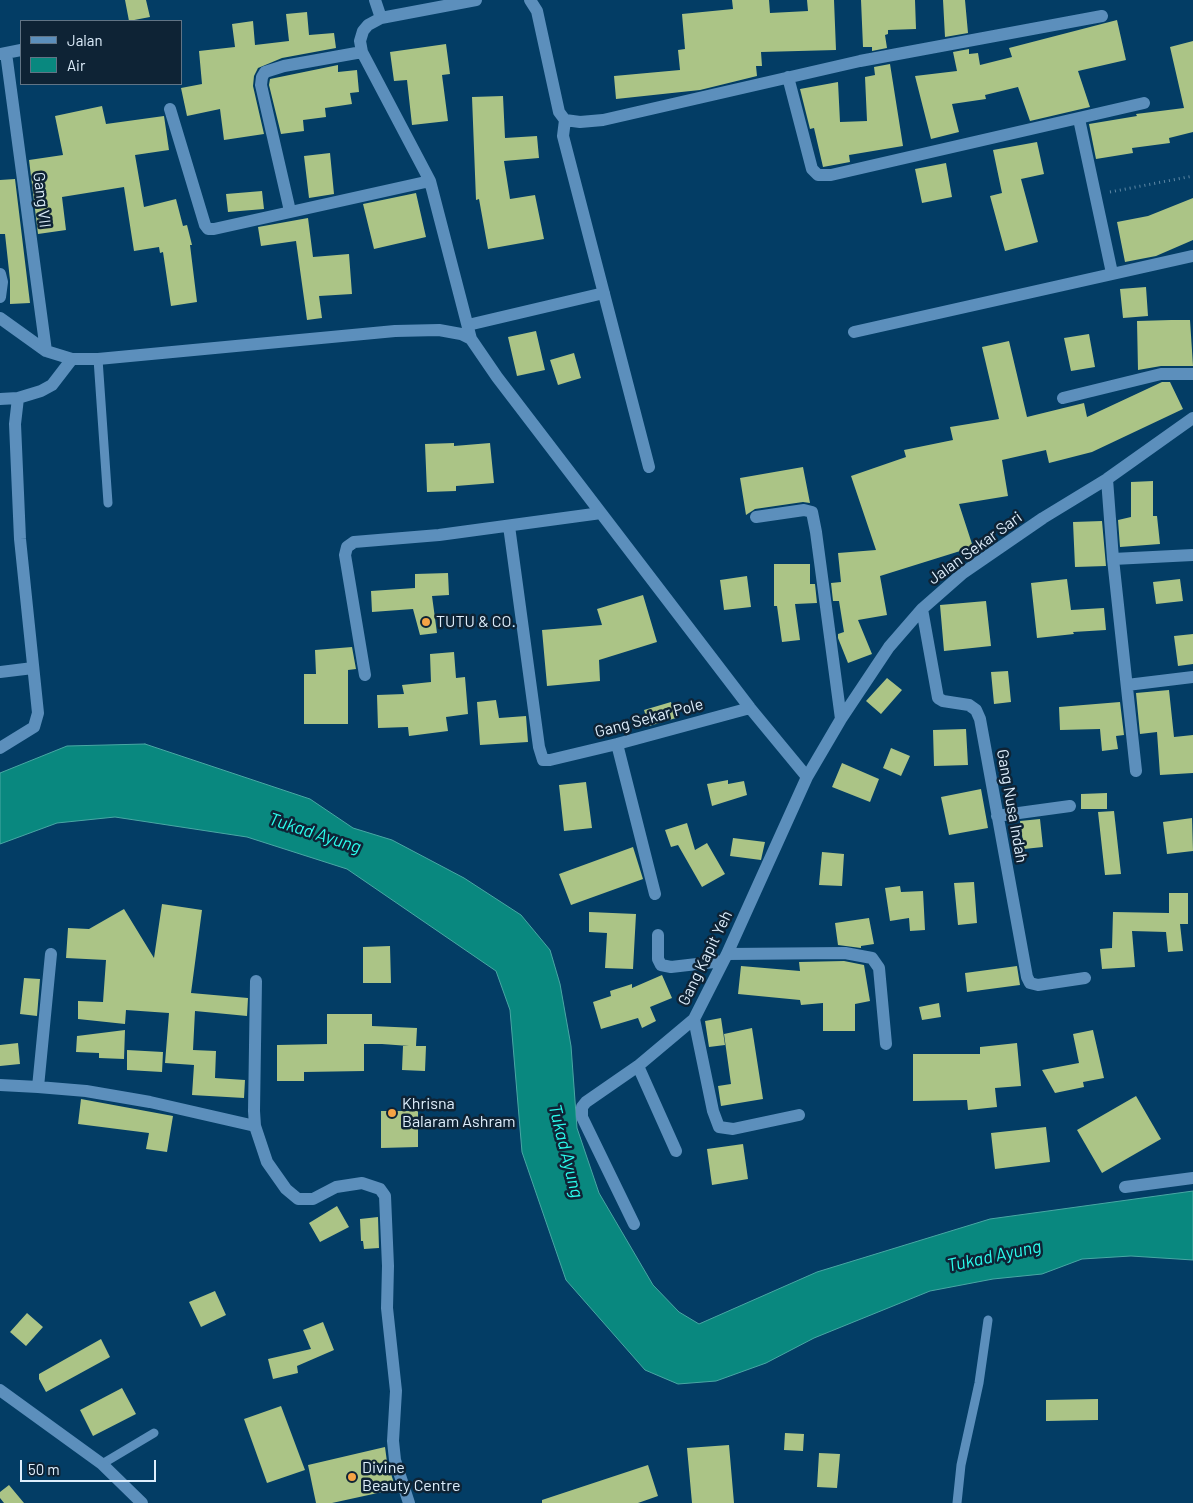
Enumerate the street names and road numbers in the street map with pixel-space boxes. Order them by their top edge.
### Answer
street label: Gang VII [29,171,55,229]
street label: Jalan Sekar Sari [924,507,1026,589]
street label: Gang Sekar Pole [593,694,705,742]
street label: Gang Nusa Indah [993,748,1031,864]
street label: Gang Kapit Yeh [674,907,736,1009]

